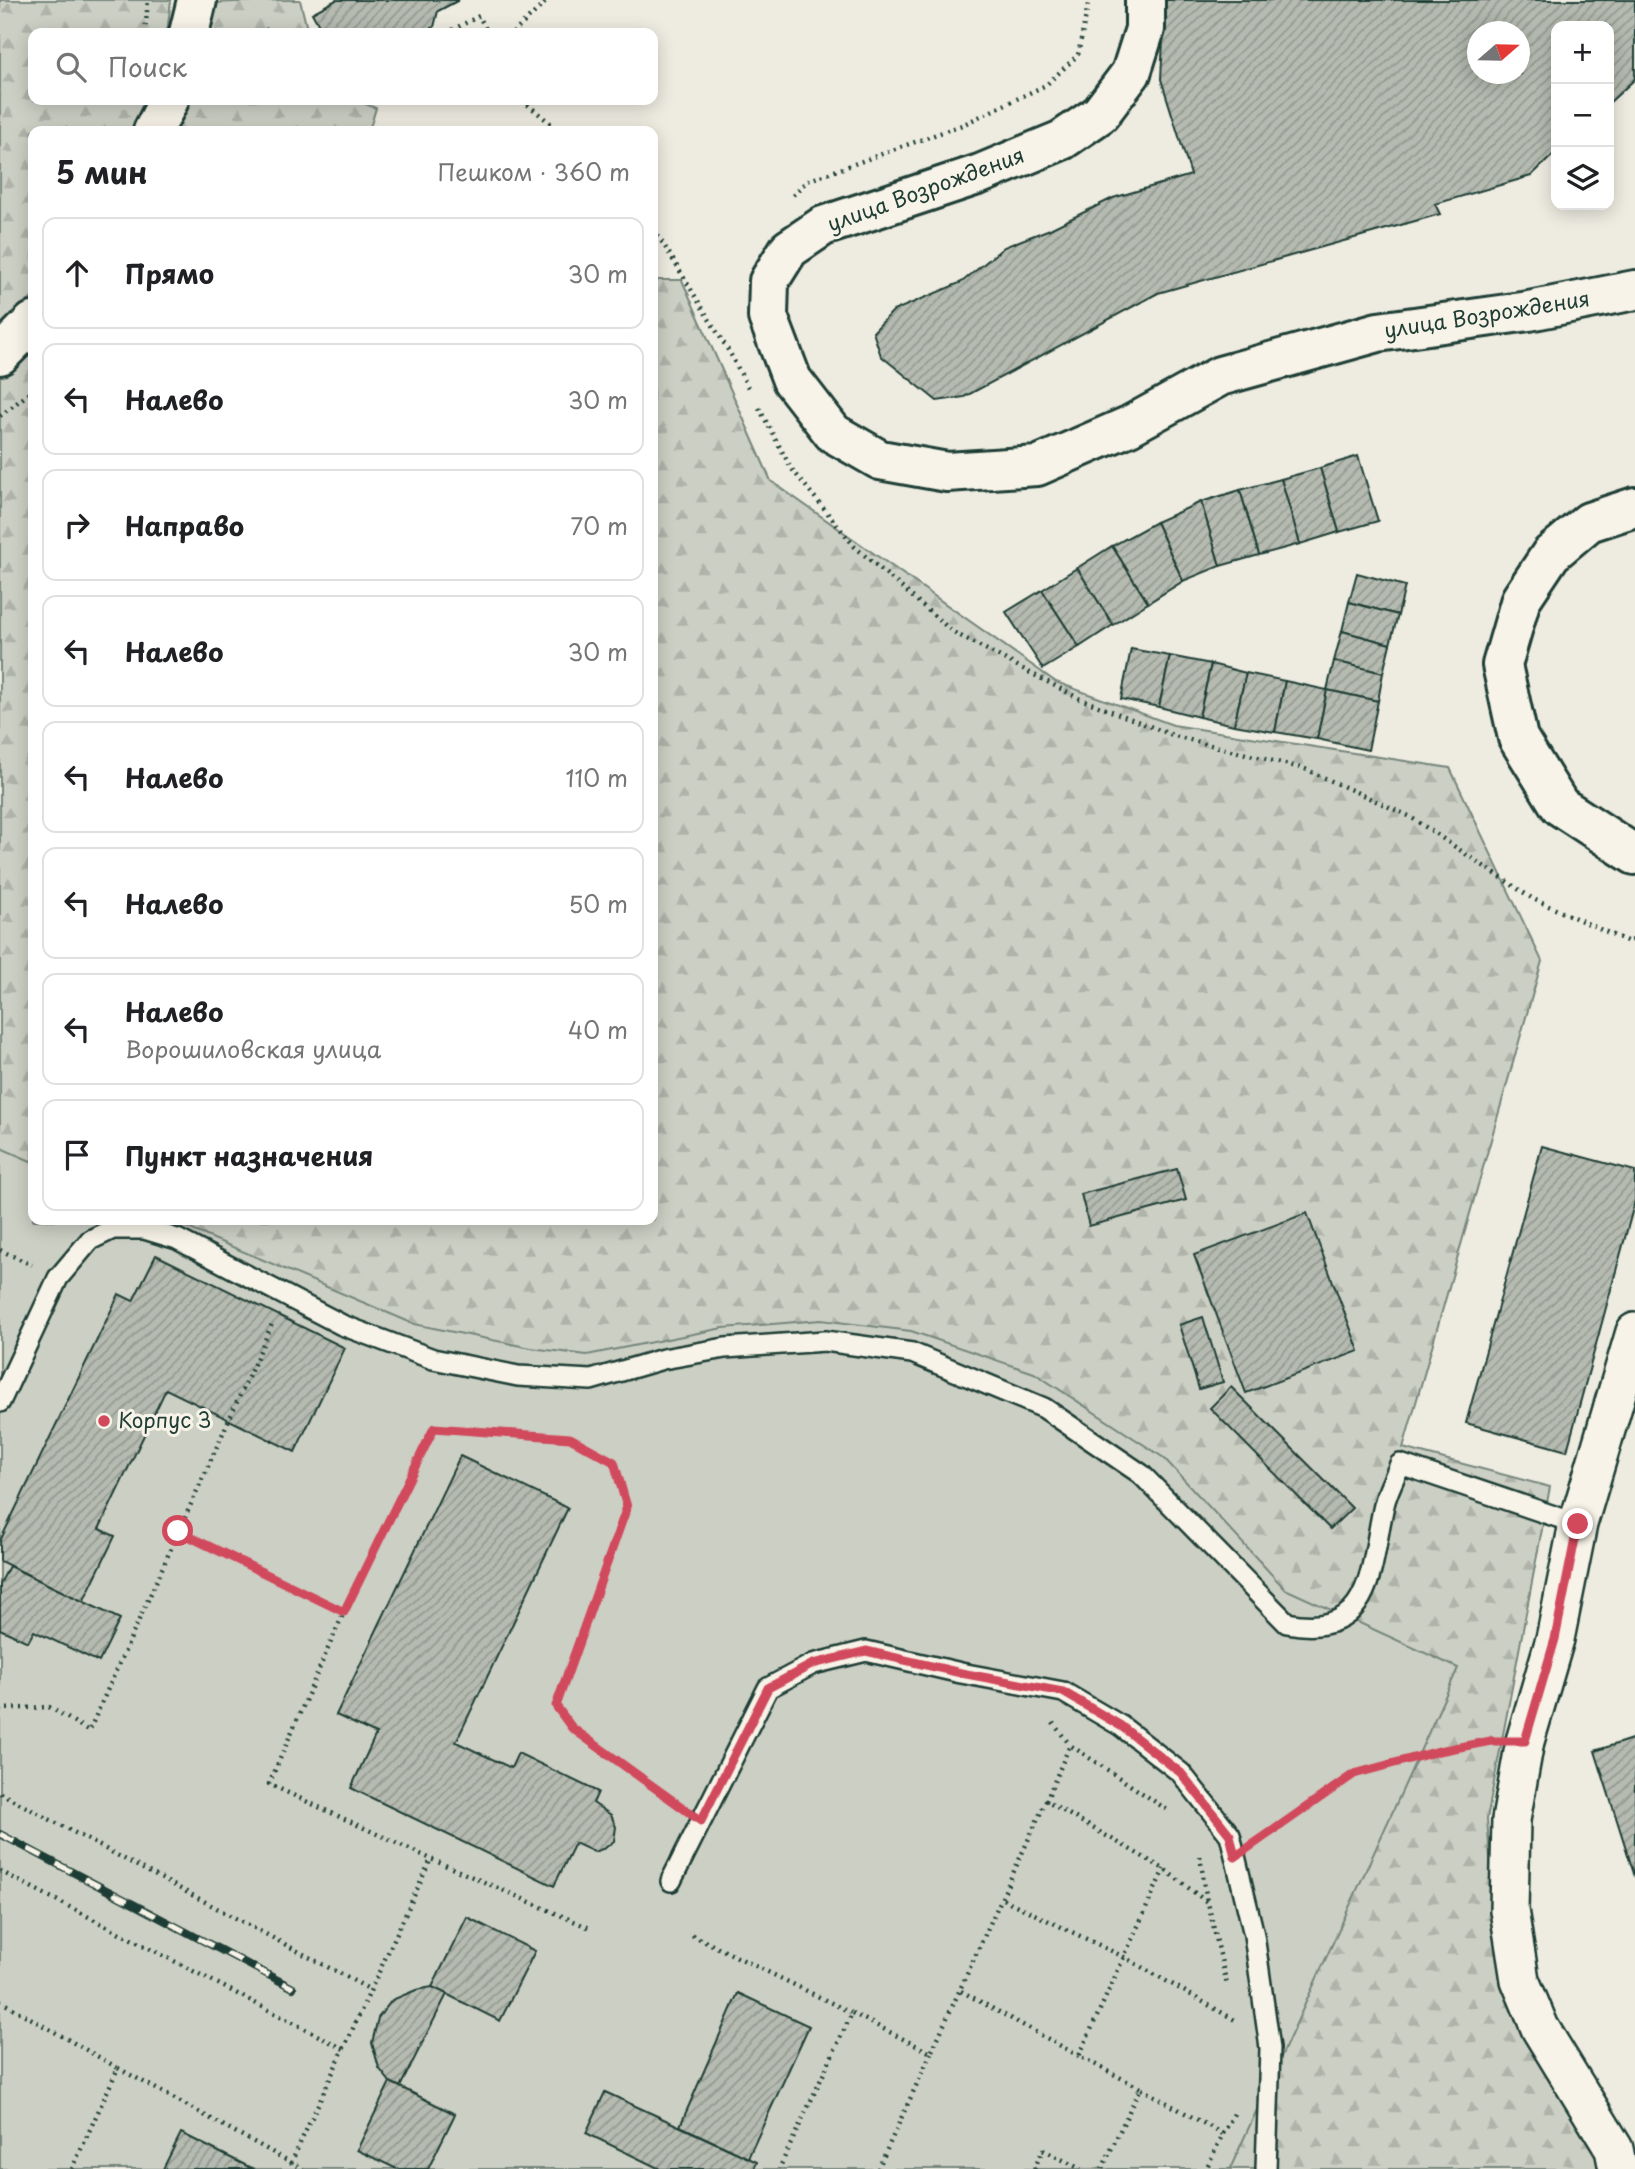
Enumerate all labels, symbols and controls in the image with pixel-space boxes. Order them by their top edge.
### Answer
north arrow [1467,21,1530,84]
map controls [1551,21,1614,210]
button: + [1551,21,1614,84]
search box [28,28,658,105]
text: Поиск [108,47,187,86]
icon: search [52,48,90,86]
button: − [1551,84,1614,147]
street label: улица Возрождения [822,138,1028,239]
button: layers [1551,147,1614,210]
text: 5 мин [56,149,148,194]
text: Пешком · 360 m [438,154,630,189]
icon: ahead [58,254,96,292]
text: Прямо [125,254,214,293]
text: 30 m [567,256,628,291]
street label: улица Возрождения [1382,281,1592,345]
icon: left [58,380,96,418]
text: Налево [125,380,223,419]
text: 30 m [567,382,628,417]
icon: right [58,506,96,544]
text: Направо [125,506,244,545]
text: 70 m [570,508,628,543]
icon: left [58,632,96,670]
text: Налево [125,632,223,671]
text: 30 m [567,634,628,669]
icon: left [58,758,96,796]
text: Налево [125,758,223,797]
text: 110 m [566,760,628,795]
icon: left [58,884,96,922]
text: Налево [125,884,223,923]
text: 50 m [568,886,628,921]
text: Налево [125,992,223,1031]
icon: left [58,1010,96,1048]
text: 40 m [568,1012,628,1047]
text: Ворошиловская улица [125,1031,381,1066]
icon: arrive [58,1136,96,1174]
text: Пункт назначения [125,1136,373,1175]
place label: Корпус 3 [118,1403,211,1435]
marker: Корпус 3 [96,1413,112,1429]
route end [1562,1508,1593,1539]
route start [162,1515,193,1546]

